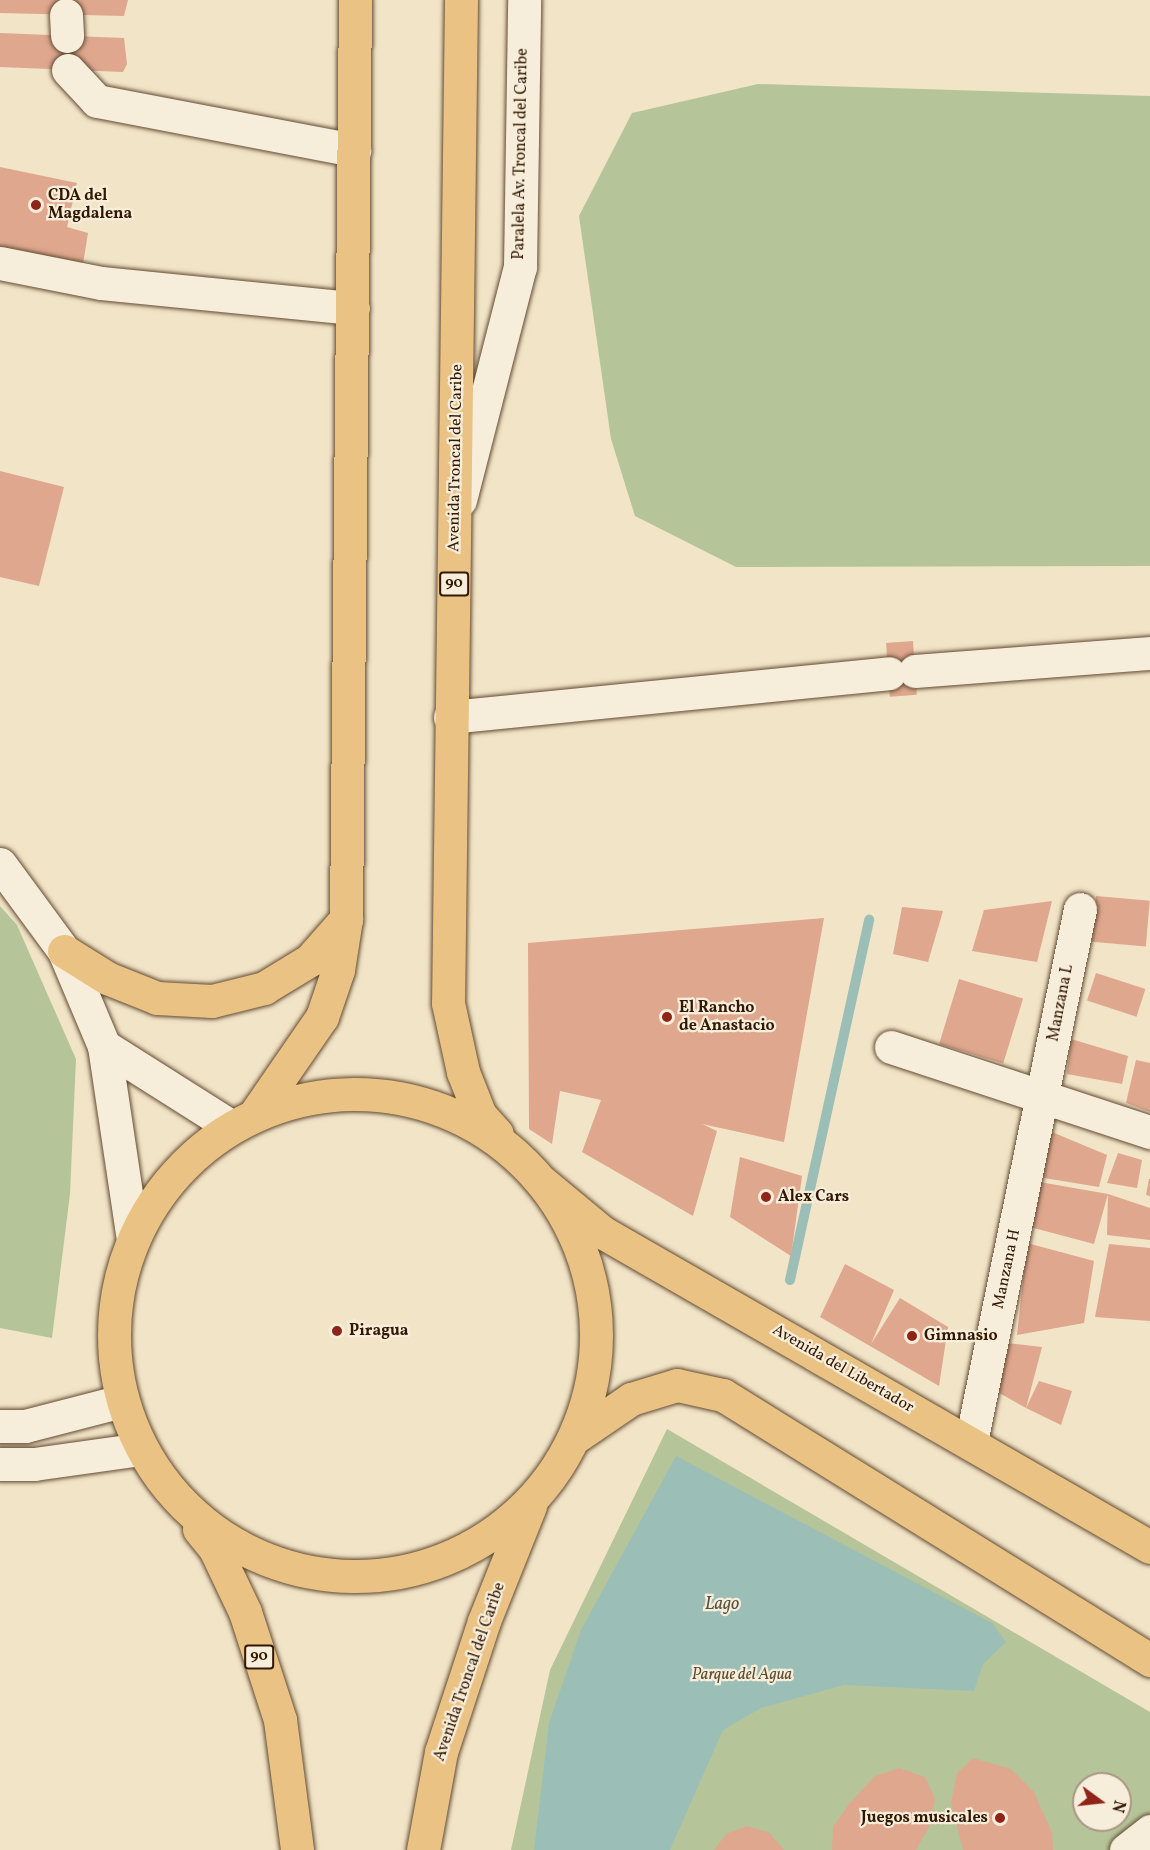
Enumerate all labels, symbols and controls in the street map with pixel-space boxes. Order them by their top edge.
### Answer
street label: Paralela Av. Troncal del Caribe [510,48,532,260]
place label: CDA del Magdalena [48,186,132,224]
marker: CDA del Magdalena [29,198,43,212]
street label: Avenida Troncal del Caribe [445,364,467,552]
road number: 90 [439,572,469,596]
street label: Manzana L [1044,963,1078,1043]
place label: El Rancho de Anastacio [679,998,775,1036]
marker: El Rancho de Anastacio [660,1010,674,1024]
place label: Alex Cars [778,1187,849,1207]
marker: Alex Cars [759,1190,773,1204]
street label: Manzana H [989,1227,1025,1311]
place label: Piragua [349,1321,408,1341]
street label: Avenida del Libertador [769,1321,917,1417]
marker: Piragua [330,1324,344,1338]
place label: Gimnasio [924,1326,998,1346]
marker: Gimnasio [905,1329,919,1343]
street label: Avenida Troncal del Caribe [430,1580,510,1764]
water label: Lago [705,1594,739,1616]
road number: 90 [244,1645,274,1669]
park label: Parque del Agua [692,1665,792,1685]
north arrow [1072,1772,1132,1832]
text: N [1105,1798,1130,1815]
place label: Juegos musicales [861,1808,988,1828]
marker: Juegos musicales [993,1811,1007,1825]

